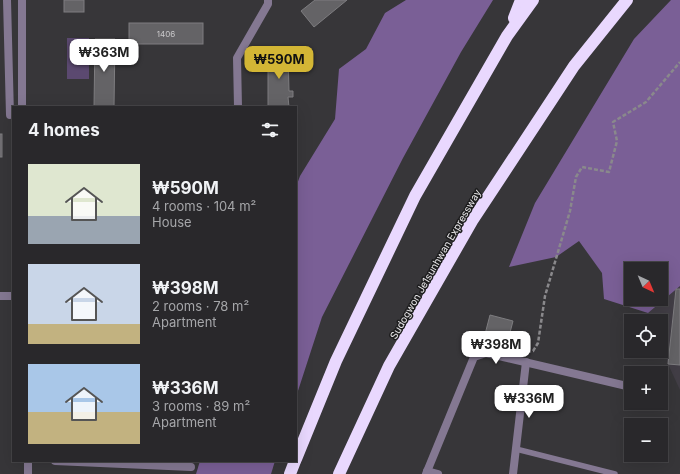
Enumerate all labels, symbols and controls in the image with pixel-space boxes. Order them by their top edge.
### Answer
house number: 1406 [157,29,175,39]
pin: ₩363M [76,39,132,73]
text: ₩363M [79,44,129,60]
pin: ₩590M [251,46,307,80]
text: ₩590M [253,51,305,67]
icon: filters [259,119,281,141]
text: 4 homes [28,120,100,140]
text: ₩590M [152,178,219,198]
icon: home [60,180,108,228]
street label: Sudogwon Je1sunhwan Expressway [387,187,483,341]
text: 4 rooms · 104 m² [152,198,256,214]
text: House [152,214,192,230]
north arrow [624,262,668,306]
map controls [624,262,668,462]
text: ₩398M [152,278,219,298]
icon: home [60,280,108,328]
text: 2 rooms · 78 m² [152,298,249,314]
text: Apartment [152,314,217,330]
button: locate [624,314,668,358]
pin: ₩398M [468,331,524,365]
text: ₩398M [471,336,521,352]
button: + [624,366,668,410]
text: ₩336M [152,378,219,398]
icon: home [60,380,108,428]
pin: ₩336M [501,385,557,419]
text: ₩336M [504,390,554,406]
text: 3 rooms · 89 m² [152,398,250,414]
text: Apartment [152,414,217,430]
button: − [624,418,668,462]

